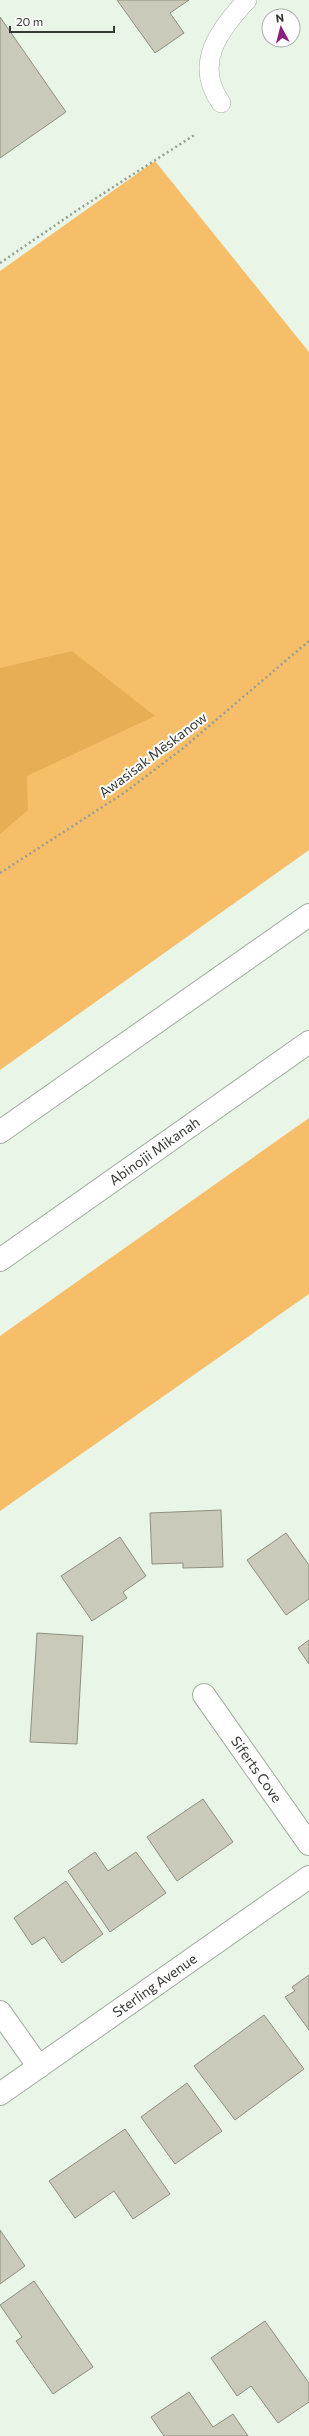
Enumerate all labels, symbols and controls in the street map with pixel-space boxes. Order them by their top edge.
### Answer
scale bar [10,8,114,34]
north arrow [261,8,301,48]
text: N [275,11,285,25]
text: 20 m [16,14,43,28]
street label: Awasisak Mēskanow [95,708,210,801]
street label: Abinojii Mikanah [106,1113,203,1188]
street label: Siferts Cove [228,1733,286,1805]
street label: Sterling Avenue [109,1950,200,2020]

